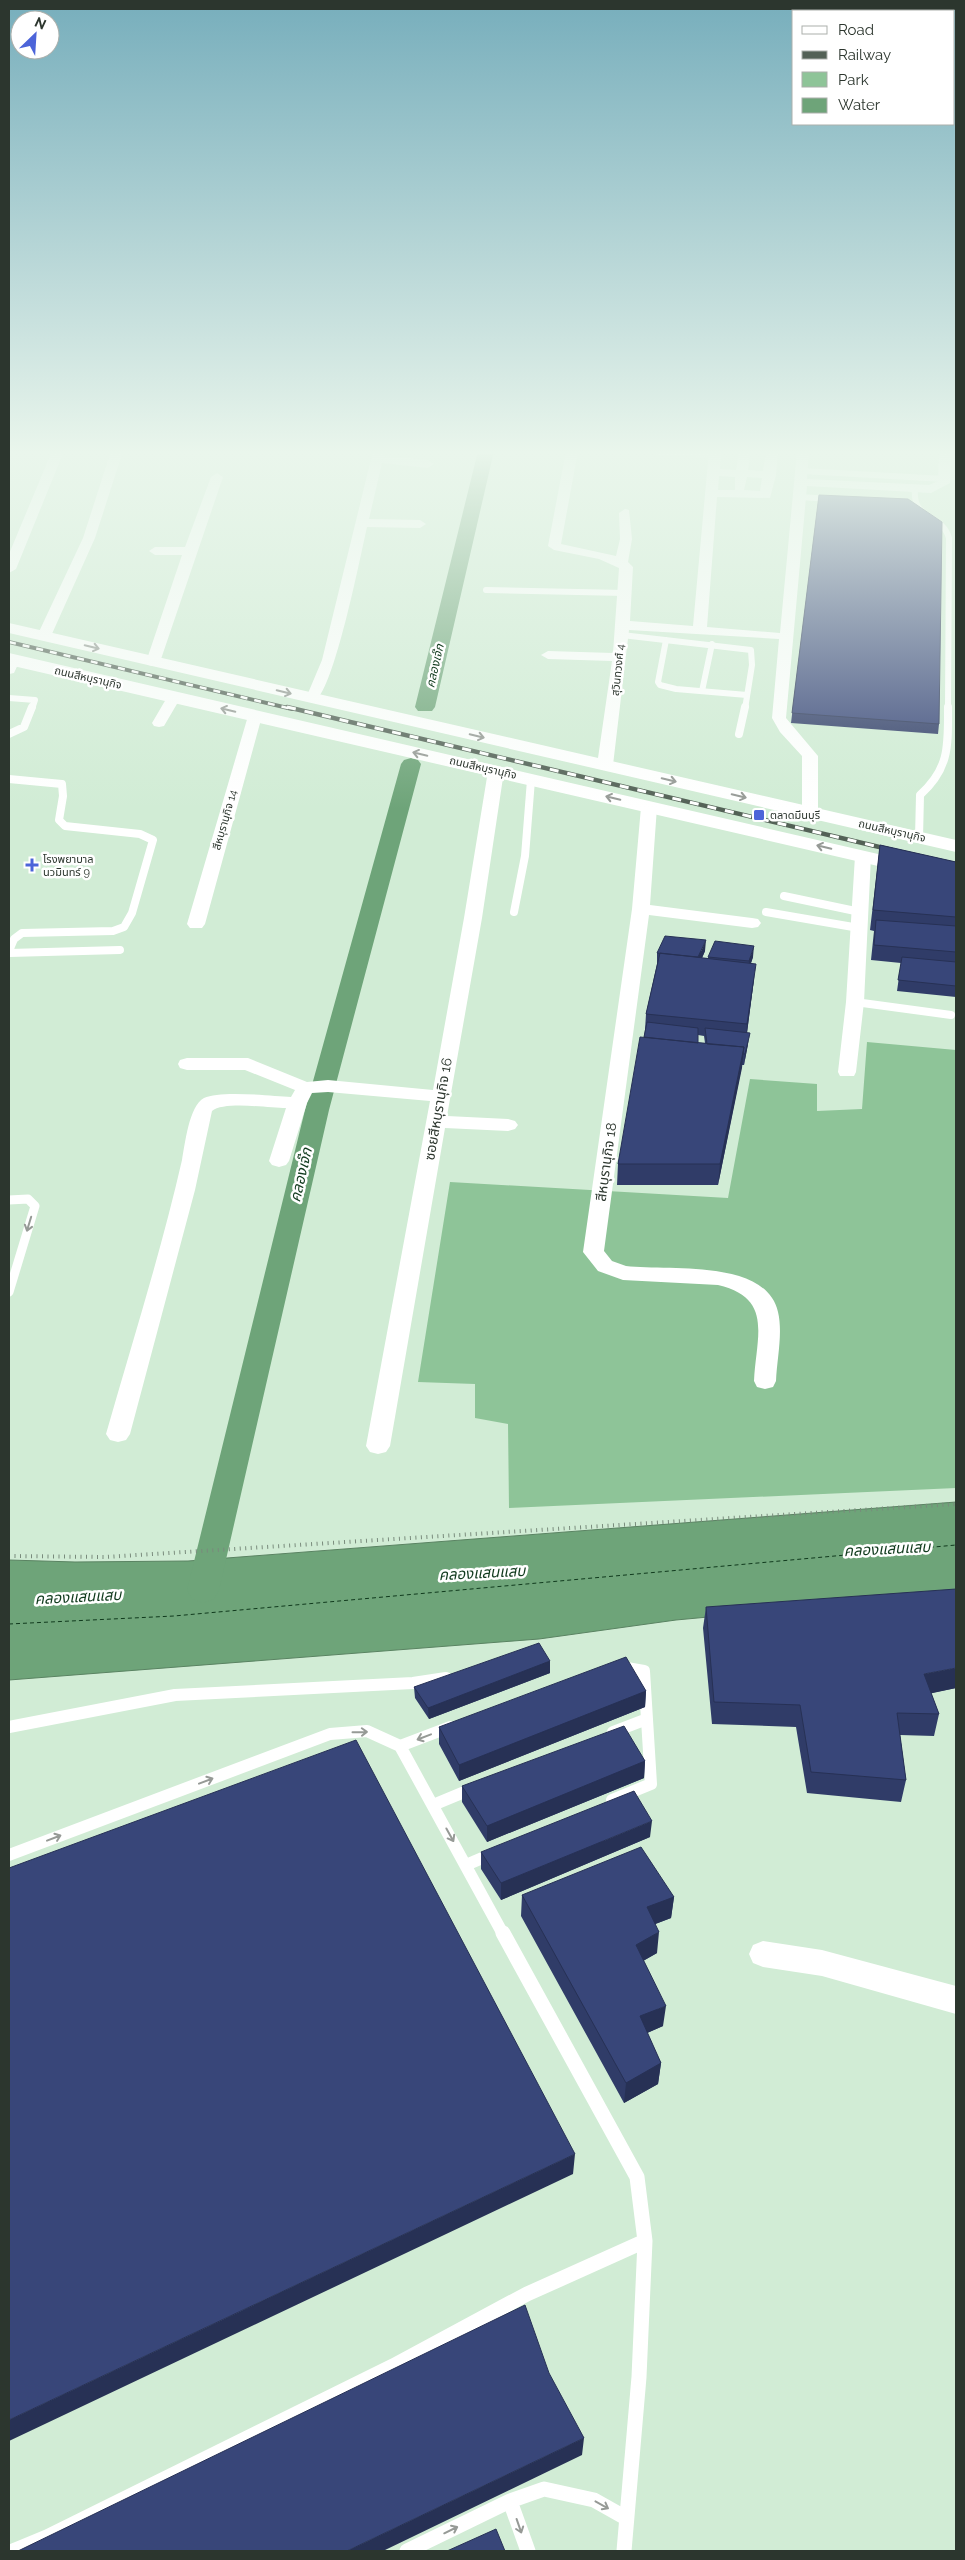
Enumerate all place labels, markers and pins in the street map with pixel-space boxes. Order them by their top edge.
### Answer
marker: ตลาดมีนบุรี [752,808,766,822]
place label: ตลาดมีนบุรี [770,809,821,822]
place label: โรงพยาบาล นวมินทร์ 9 [43,853,94,879]
marker: โรงพยาบาล นวมินทร์ 9 [25,858,39,872]

